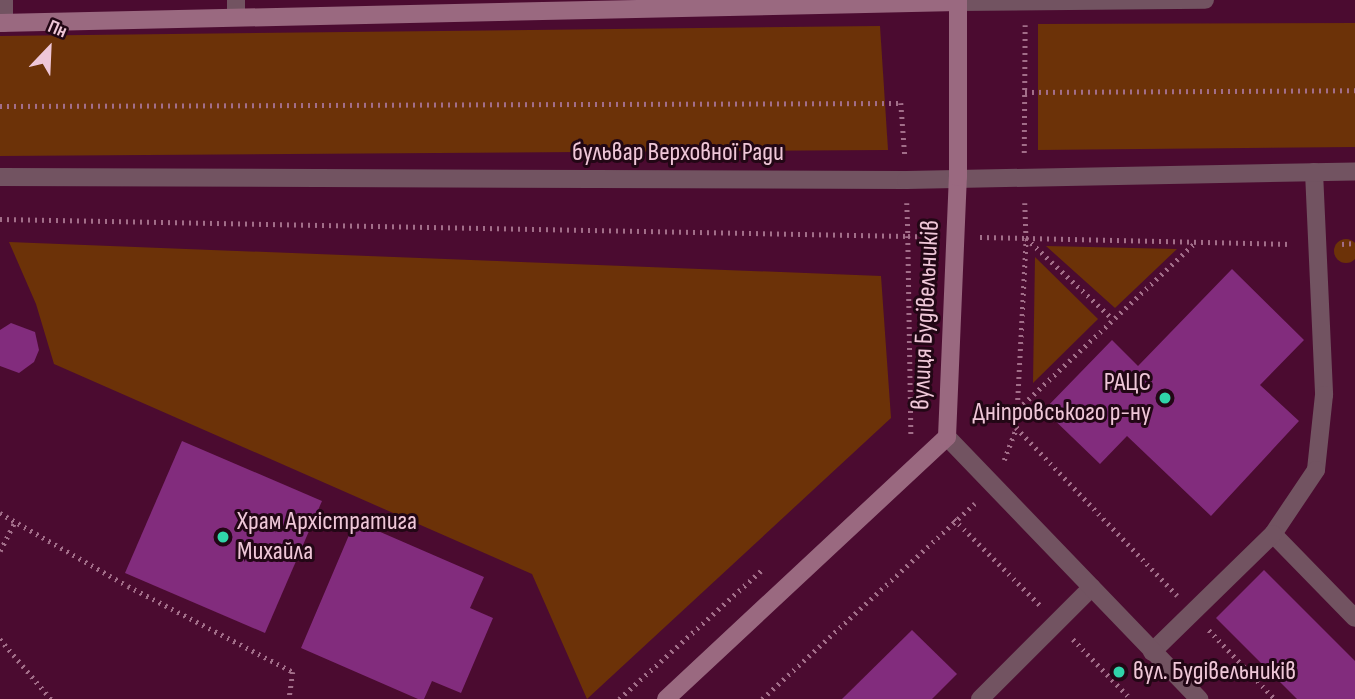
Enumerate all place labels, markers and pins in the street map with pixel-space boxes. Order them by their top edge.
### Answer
place label: РАЦС Дніпровського р-ну [972,367,1151,428]
marker: РАЦС Дніпровського р-ну [1157,390,1173,406]
place label: Храм Архістратига Михайла [237,506,417,568]
marker: Храм Архістратига Михайла [215,529,231,545]
place label: вул. Будівельників [1133,656,1296,688]
marker: вул. Будівельників [1111,664,1127,680]

